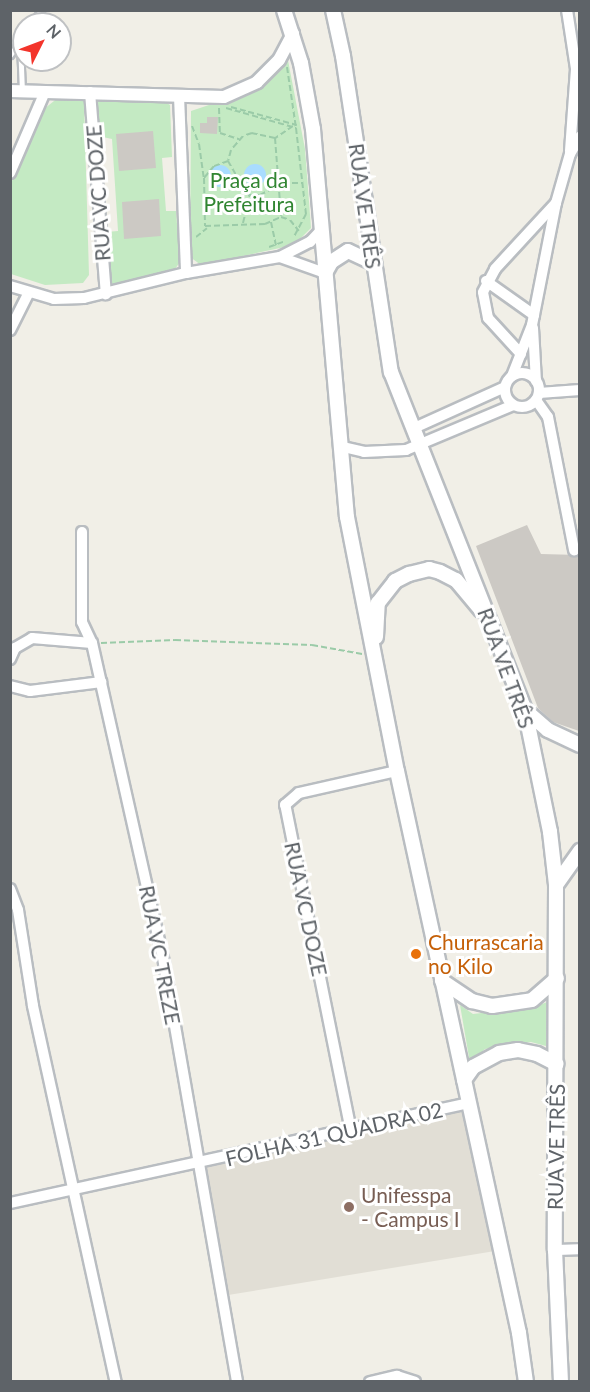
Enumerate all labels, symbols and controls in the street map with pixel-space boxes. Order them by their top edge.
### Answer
north arrow [12,12,72,72]
text: N [43,20,65,42]
street label: RUA VC DOZE [81,123,115,263]
street label: RUA VE TRÊS [344,141,386,271]
park label: Praça da Prefeitura [204,167,294,217]
street label: RUA VE TRÊS [472,603,540,733]
street label: RUA VC DOZE [279,839,333,979]
street label: RUA VC TREZE [134,882,186,1028]
place label: Churrascaria no Kilo [428,929,544,979]
marker: Churrascaria no Kilo [409,947,423,961]
street label: RUA VE TRÊS [542,1083,570,1211]
street label: FOLHA 31 QUADRA 02 [222,1097,446,1171]
place label: Unifesspa - Campus I [361,1182,460,1232]
marker: Unifesspa - Campus I [342,1200,356,1214]

